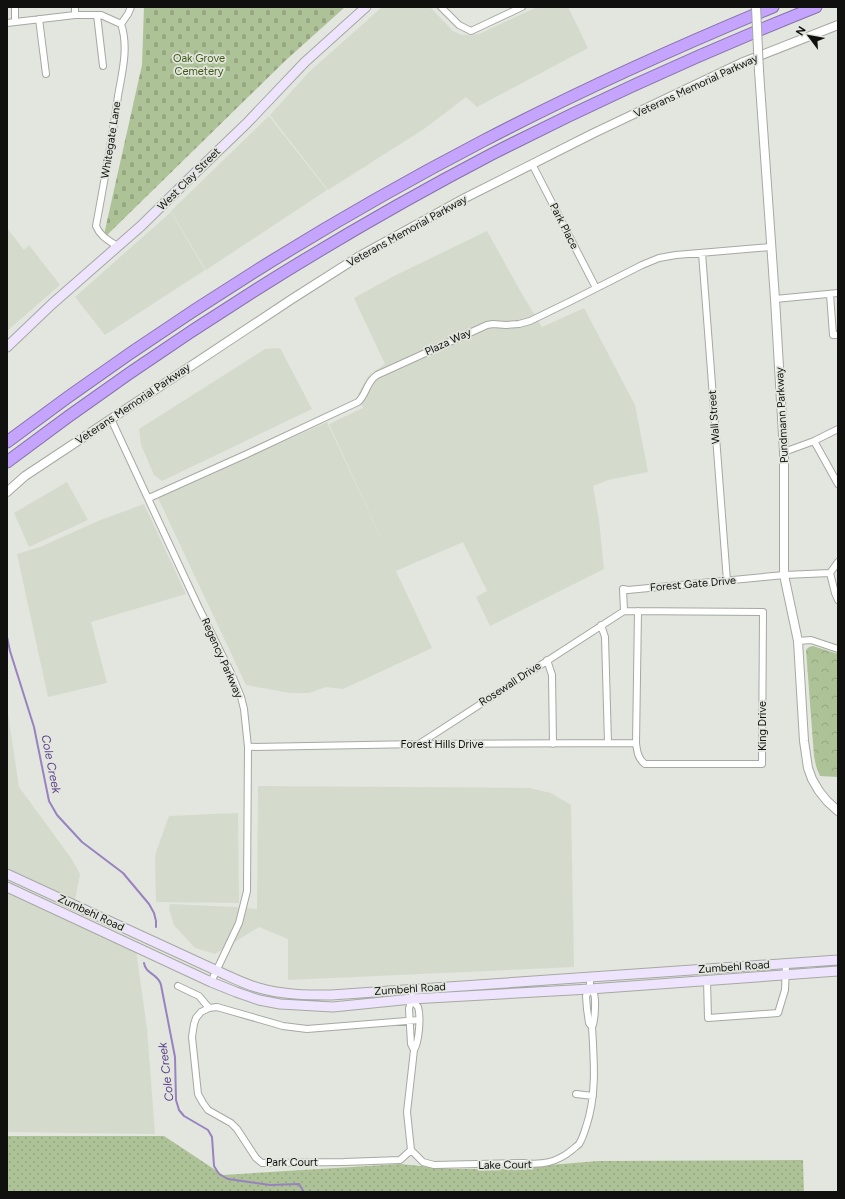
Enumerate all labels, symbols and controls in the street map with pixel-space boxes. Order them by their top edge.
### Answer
north arrow [789,16,829,56]
text: N [793,24,809,38]
street label: Veterans Memorial Parkway [632,51,760,121]
park label: Oak Grove Cemetery [173,52,225,78]
street label: Whitegate Lane [98,101,124,179]
street label: West Clay Street [155,145,223,213]
street label: Veterans Memorial Parkway [345,192,470,270]
street label: Park Place [547,201,581,251]
street label: Plaza Way [423,326,473,358]
street label: Veterans Memorial Parkway [73,361,193,447]
street label: Pundmann Parkway [773,367,791,463]
street label: Wall Street [706,390,722,444]
street label: Forest Gate Drive [649,574,737,594]
street label: Regency Parkway [198,616,246,700]
street label: Rosewall Drive [477,659,543,709]
street label: King Drive [756,701,769,751]
water label: Cole Creek [38,733,64,796]
street label: Forest Hills Drive [401,738,483,751]
street label: Zumbehl Road [56,892,126,934]
street label: Zumbehl Road [698,958,770,976]
street label: Zumbehl Road [374,980,446,998]
water label: Cole Creek [155,1040,177,1102]
street label: Park Court [266,1156,318,1169]
street label: Lake Court [478,1158,532,1172]

